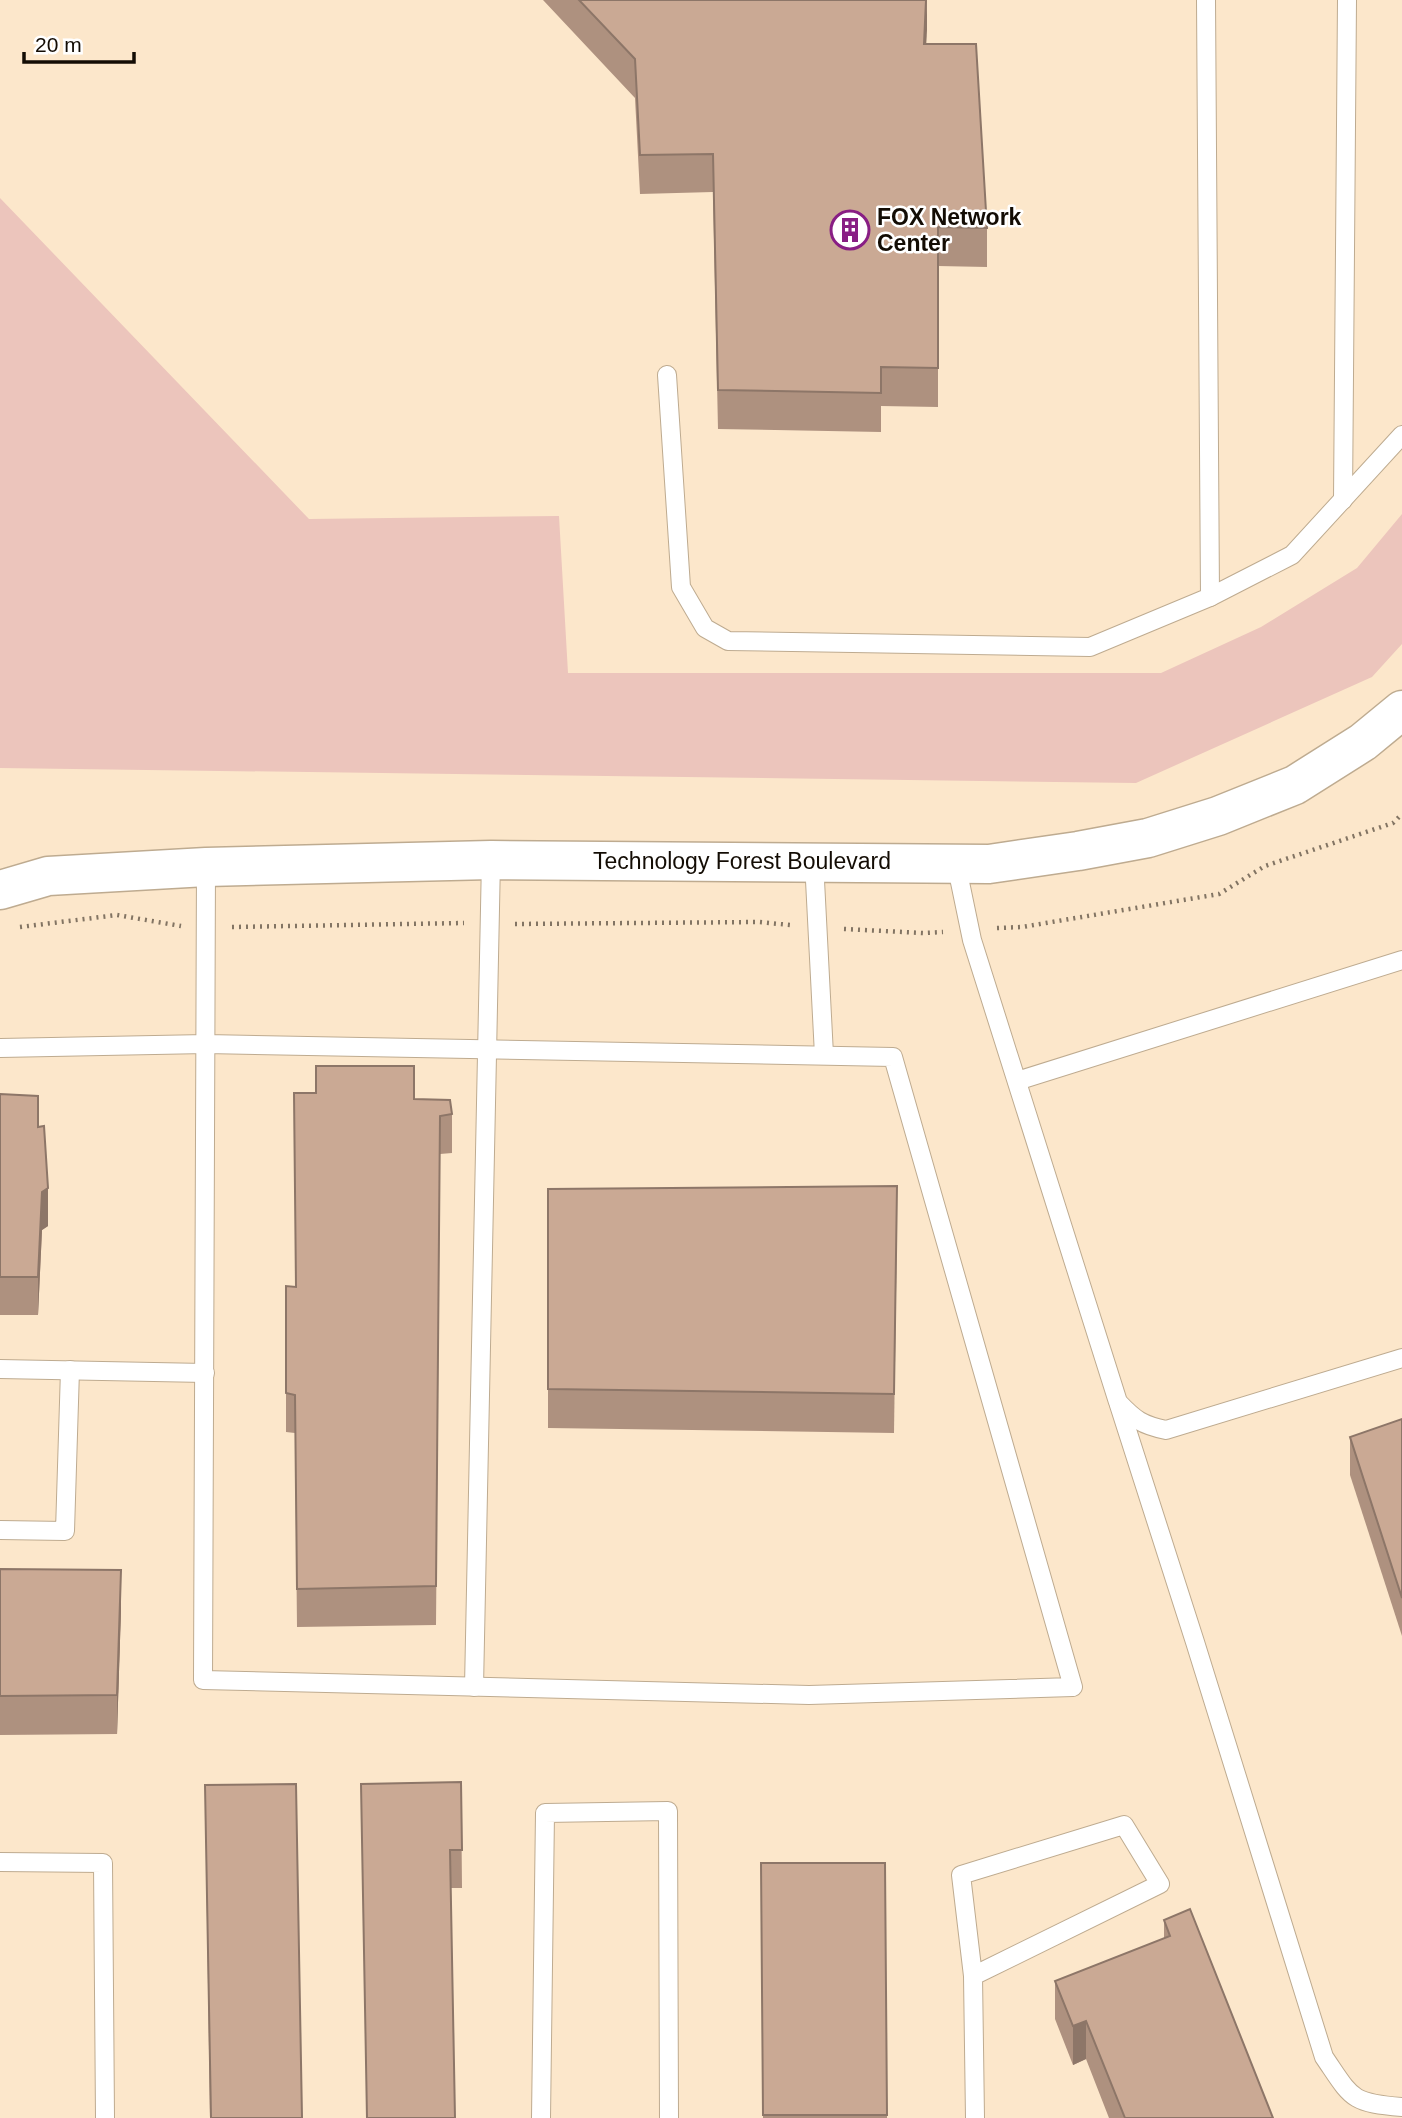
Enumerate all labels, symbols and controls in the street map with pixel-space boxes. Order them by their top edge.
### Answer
scale bar [24,21,135,65]
text: 20 m [35,33,82,56]
place label: FOX Network Center [877,204,1022,256]
building icon: FOX Network Center [829,209,871,251]
street label: Technology Forest Boulevard [593,848,891,874]

